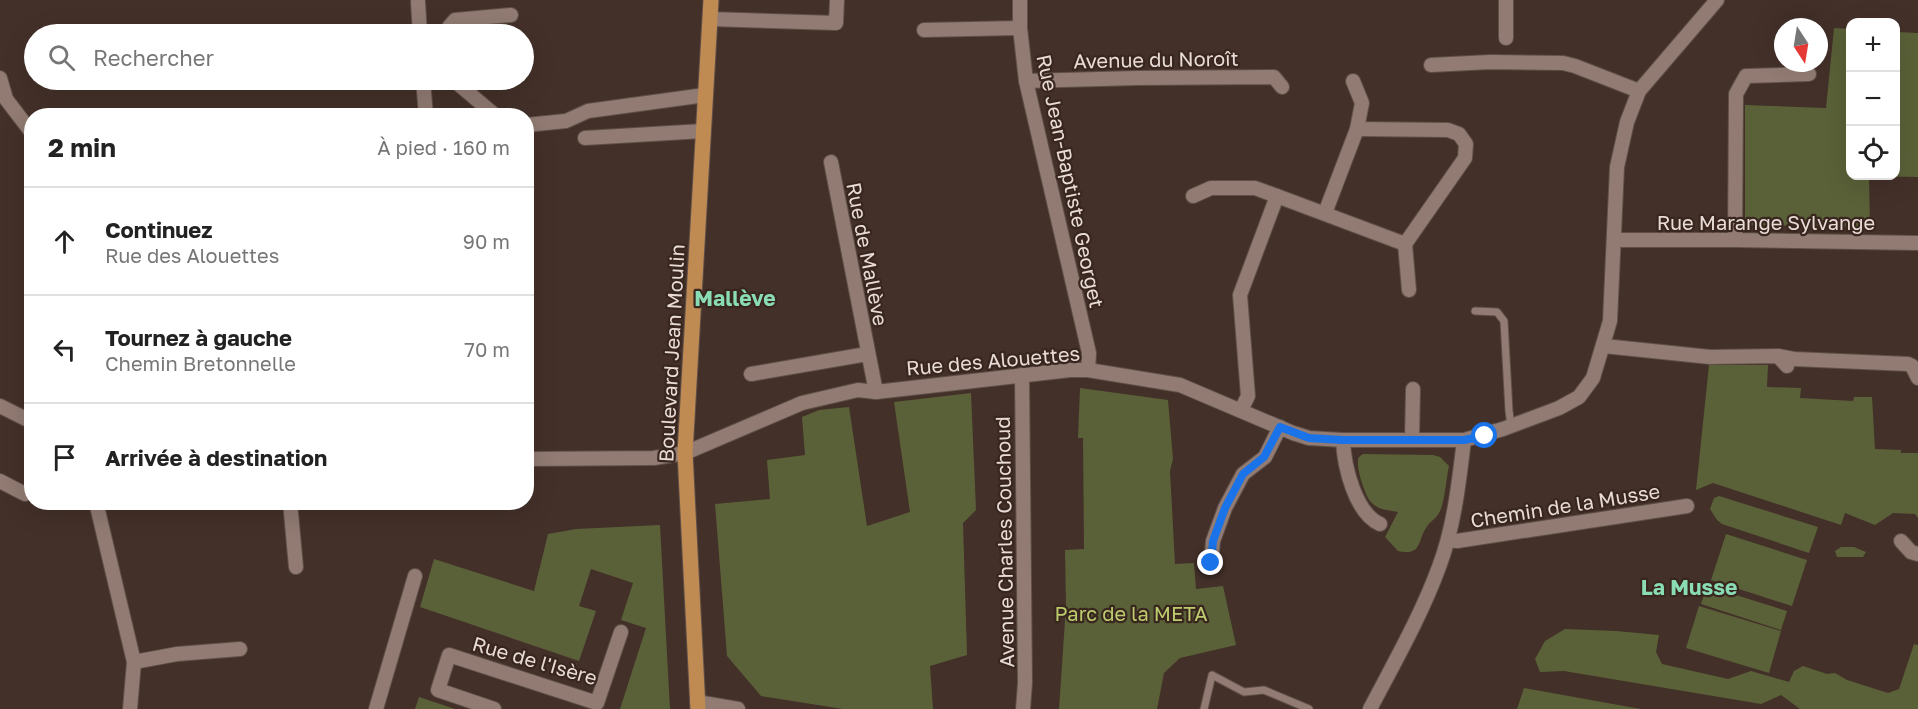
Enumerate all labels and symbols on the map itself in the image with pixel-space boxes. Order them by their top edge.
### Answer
north arrow [1774,18,1828,72]
street label: Avenue du Noroît [1073,46,1239,72]
street label: Rue Jean-Baptiste Georget [1032,52,1110,310]
street label: Rue de Mallève [842,180,894,328]
street label: Rue Marange Sylvange [1657,210,1875,234]
street label: Boulevard Jean Moulin [653,243,689,463]
district label: Mallève [694,285,776,311]
street label: Rue des Alouettes [905,340,1081,380]
street label: Avenue Charles Couchoud [990,416,1018,668]
route start [1471,422,1497,448]
street label: Chemin de la Musse [1469,478,1661,532]
route end [1197,549,1223,575]
district label: La Musse [1641,574,1737,600]
park label: Parc de la META [1054,601,1208,625]
street label: Rue de l'Isère [470,631,600,689]

